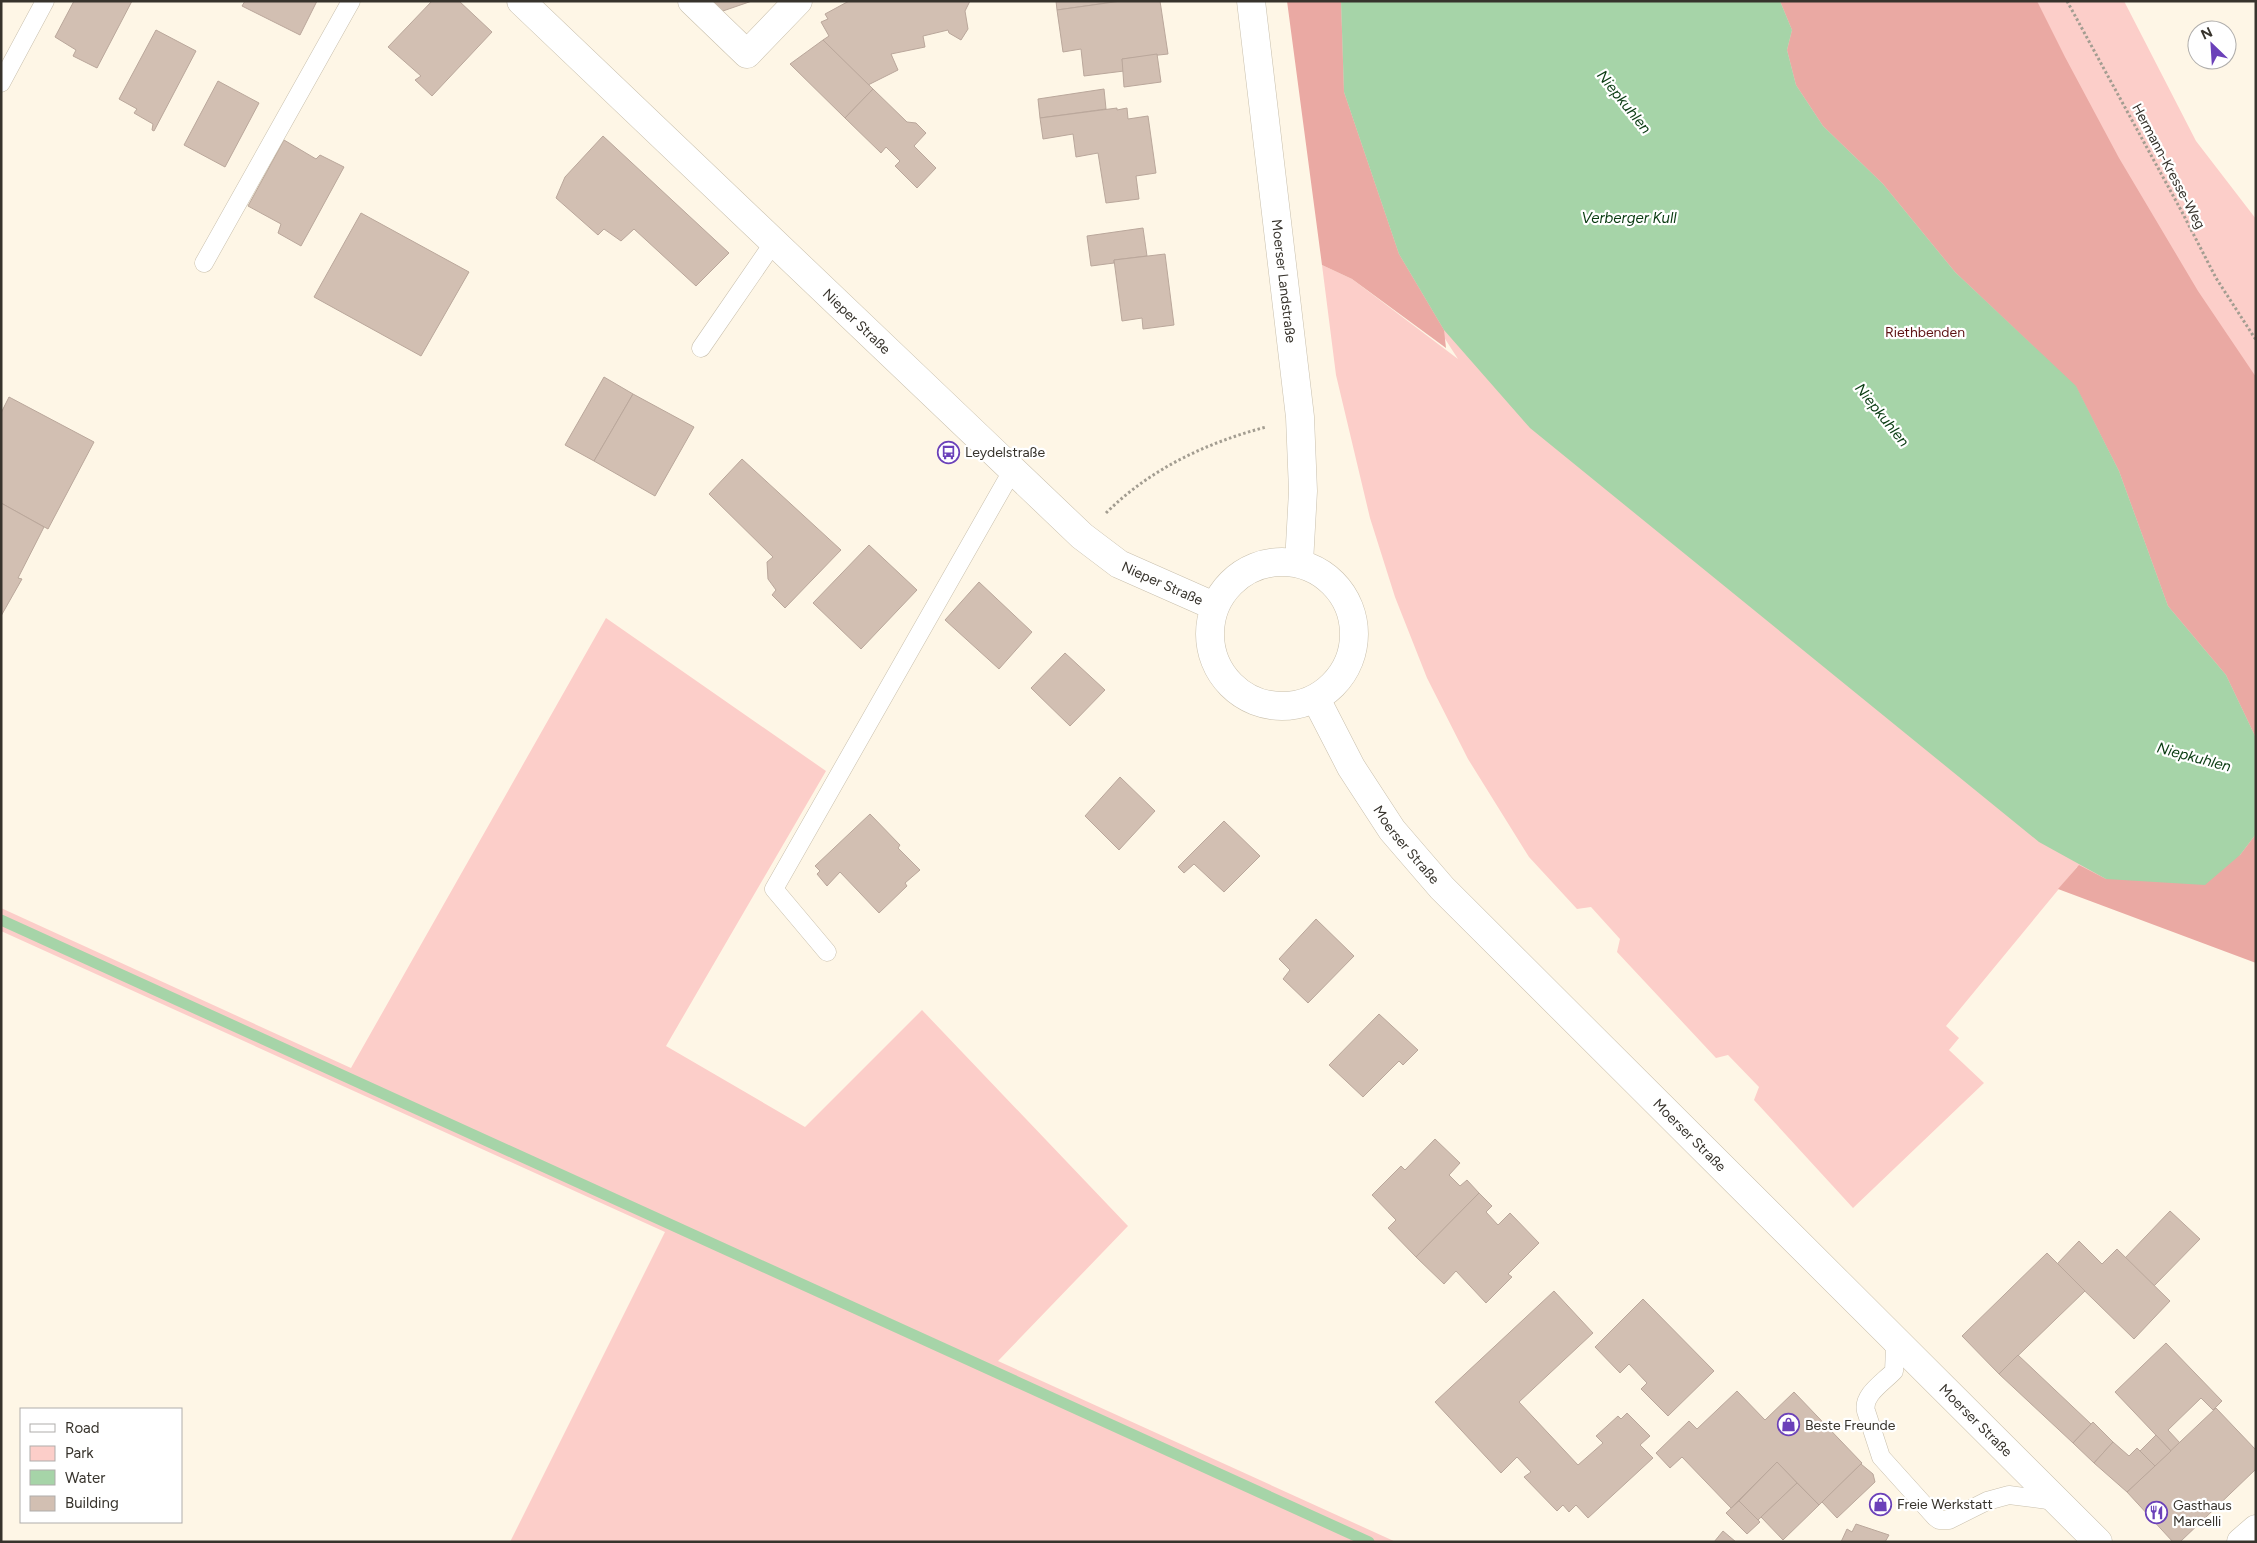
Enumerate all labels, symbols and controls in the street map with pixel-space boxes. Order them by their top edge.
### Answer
north arrow [2187,20,2237,70]
text: N [2198,24,2215,44]
water label: Niepkuhlen [1593,67,1655,137]
street label: Hermann-Kresse-Weg [2128,101,2209,232]
water label: Verberger Kull [1581,209,1677,227]
street label: Moerser Landstraße [1268,218,1299,344]
street label: Nieper Straße [819,285,894,358]
park label: Riethbenden [1885,324,1965,341]
water label: Niepkuhlen [1851,380,1913,450]
bus stop icon: Leydelstraße [937,440,961,464]
place label: Leydelstraße [965,444,1045,461]
street label: Nieper Straße [1119,558,1206,609]
water label: Niepkuhlen [2155,738,2233,776]
street label: Moerser Straße [1369,802,1443,888]
street label: Moerser Straße [1649,1095,1730,1175]
street label: Moerser Straße [1935,1381,2016,1461]
legend [20,1408,182,1523]
shop icon: Beste Freunde [1777,1413,1801,1437]
place label: Beste Freunde [1805,1417,1896,1434]
text: Road [65,1419,100,1437]
text: Park [65,1444,94,1462]
text: Water [65,1469,105,1487]
shop icon: Freie Werkstatt [1869,1492,1893,1516]
text: Building [65,1494,119,1512]
place label: Freie Werkstatt [1897,1496,1993,1513]
place label: Gasthaus Marcelli [2173,1497,2232,1530]
restaurant icon: Gasthaus Marcelli [2145,1501,2169,1525]

